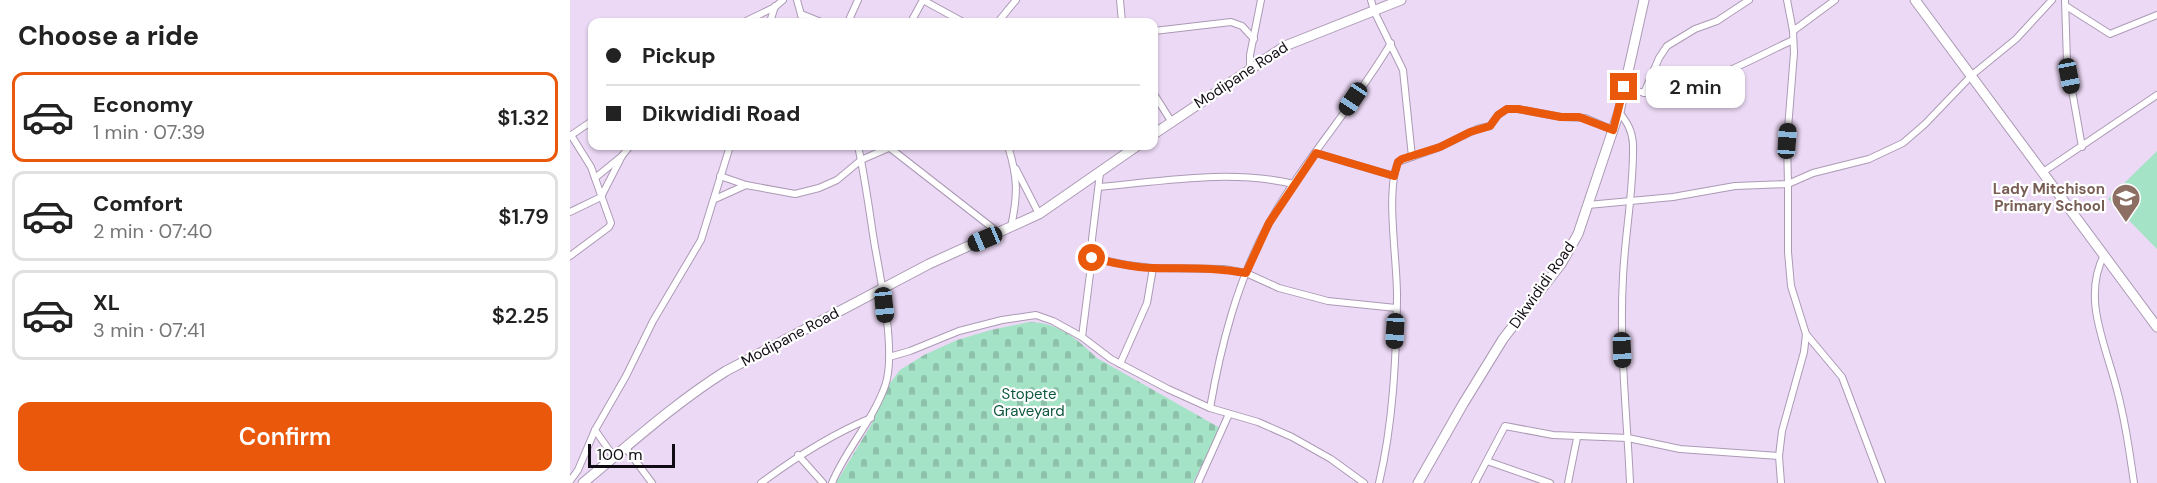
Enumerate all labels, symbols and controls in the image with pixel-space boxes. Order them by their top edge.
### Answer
text: Choose a ride [18,18,199,53]
street label: Modipane Road [1190,37,1292,113]
text: Pickup [642,41,716,70]
car [2057,57,2081,95]
callout: 2 min [1645,66,1744,108]
route end [1610,73,1637,100]
text: 2 min [1669,74,1722,100]
car [1335,79,1371,119]
icon: car [21,90,75,144]
text: Economy [93,90,193,119]
text: Dikwididi Road [642,99,800,128]
text: $1.32 [497,103,549,132]
text: 1 min · 07:39 [93,119,205,145]
car [1777,122,1797,160]
place label: Lady Mitchison Primary School [1993,179,2105,216]
school or university icon: Lady Mitchison Primary School [2110,182,2142,224]
icon: car [21,189,75,243]
text: Comfort [93,189,183,218]
text: $1.79 [498,202,549,231]
text: 2 min · 07:40 [93,218,212,244]
car [965,224,1005,254]
street label: Dikwididi Road [1505,238,1579,332]
route start [1078,244,1105,271]
car [873,286,895,324]
icon: car [21,288,75,342]
text: XL [93,288,120,317]
text: $2.25 [492,301,549,330]
street label: Modipane Road [738,303,842,371]
car [1385,313,1405,349]
text: 3 min · 07:41 [93,317,205,343]
car [1612,332,1632,368]
park label: Stopete Graveyard [993,384,1065,421]
button: Confirm [18,402,552,471]
scale bar [588,441,675,468]
text: 100 m [597,444,642,465]

